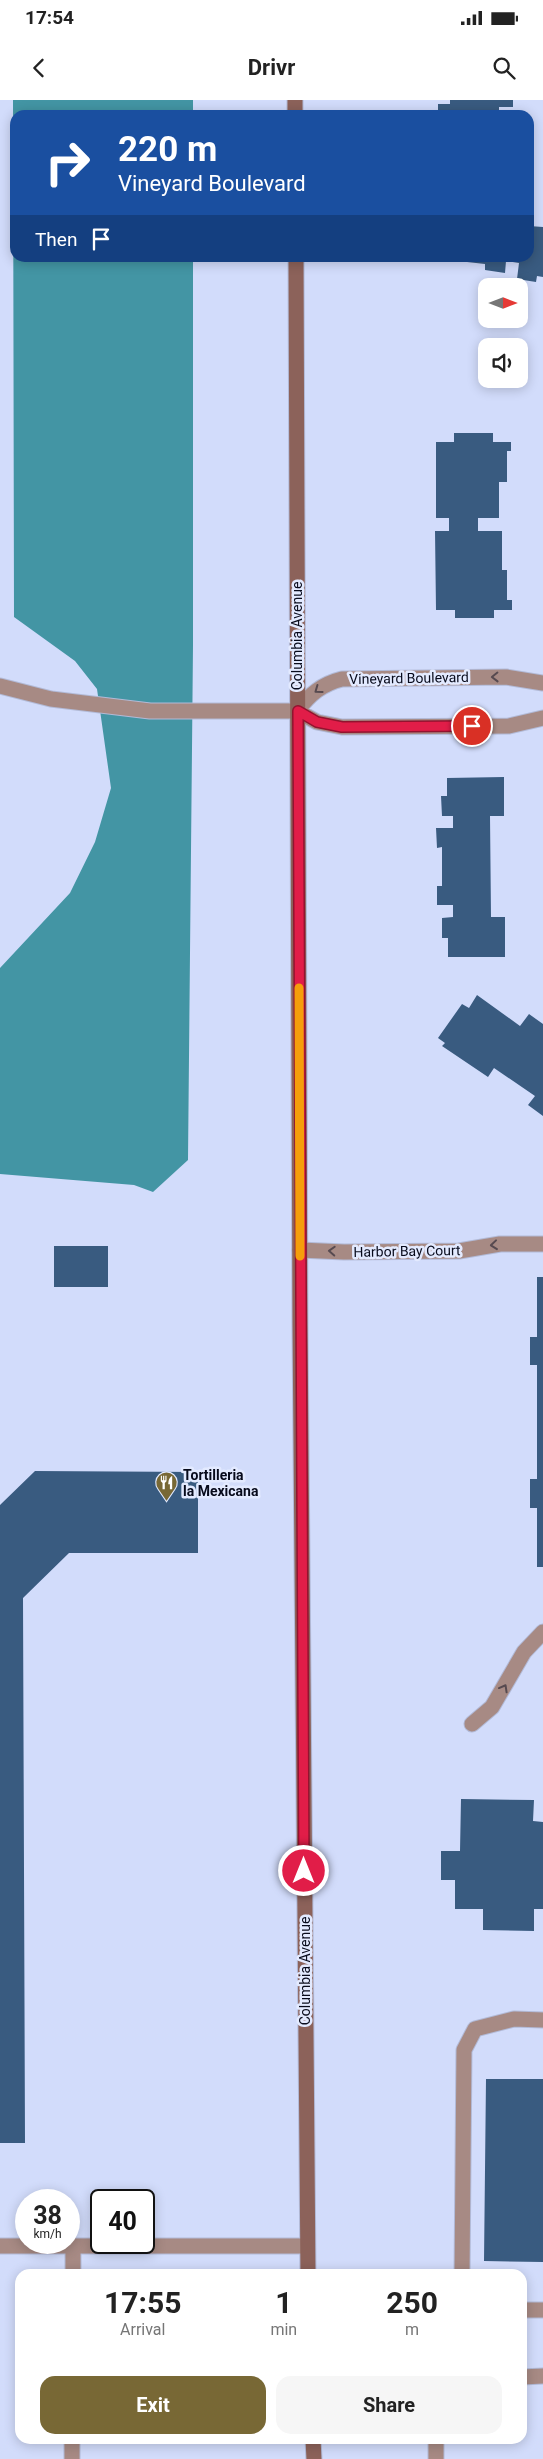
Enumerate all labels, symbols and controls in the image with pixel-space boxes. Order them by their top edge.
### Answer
text: 17:54 [25,6,74,29]
icon: back [25,54,53,82]
icon: search [490,54,518,82]
text: Drivr [248,55,295,80]
text: 220 m [118,129,217,170]
icon: right [35,130,100,195]
text: Vineyard Boulevard [118,171,306,196]
icon: arrive [87,225,115,253]
text: Then [35,228,77,251]
north arrow [478,278,528,328]
map controls [478,278,528,388]
button: sound [478,338,528,388]
street label: Columbia Avenue [289,582,305,690]
street label: Vineyard Boulevard [349,669,469,687]
one-way arrow [491,672,498,682]
one-way arrow [315,684,324,692]
pin [451,705,493,747]
icon: arrive [458,712,486,740]
one-way arrow [490,1239,498,1250]
street label: Harbor Bay Court [353,1242,461,1260]
one-way arrow [328,1246,336,1257]
place label: Tortilleria la Mexicana [183,1467,259,1499]
restaurant icon: Tortilleria la Mexicana [155,1471,179,1502]
one-way arrow [498,1684,508,1693]
position arrow [277,1844,329,1896]
street label: Columbia Avenue [297,1917,313,2025]
speed limit sign: 40 [90,2189,155,2254]
text: 38 [33,2201,62,2230]
text: km/h [33,2227,62,2241]
text: 17:55 [104,2285,181,2320]
text: 1 [275,2285,292,2320]
text: 250 [386,2285,438,2320]
text: Arrival [120,2320,165,2339]
text: min [270,2320,297,2339]
text: m [405,2320,419,2339]
button: Exit [40,2376,266,2434]
button: Share [276,2376,502,2434]

